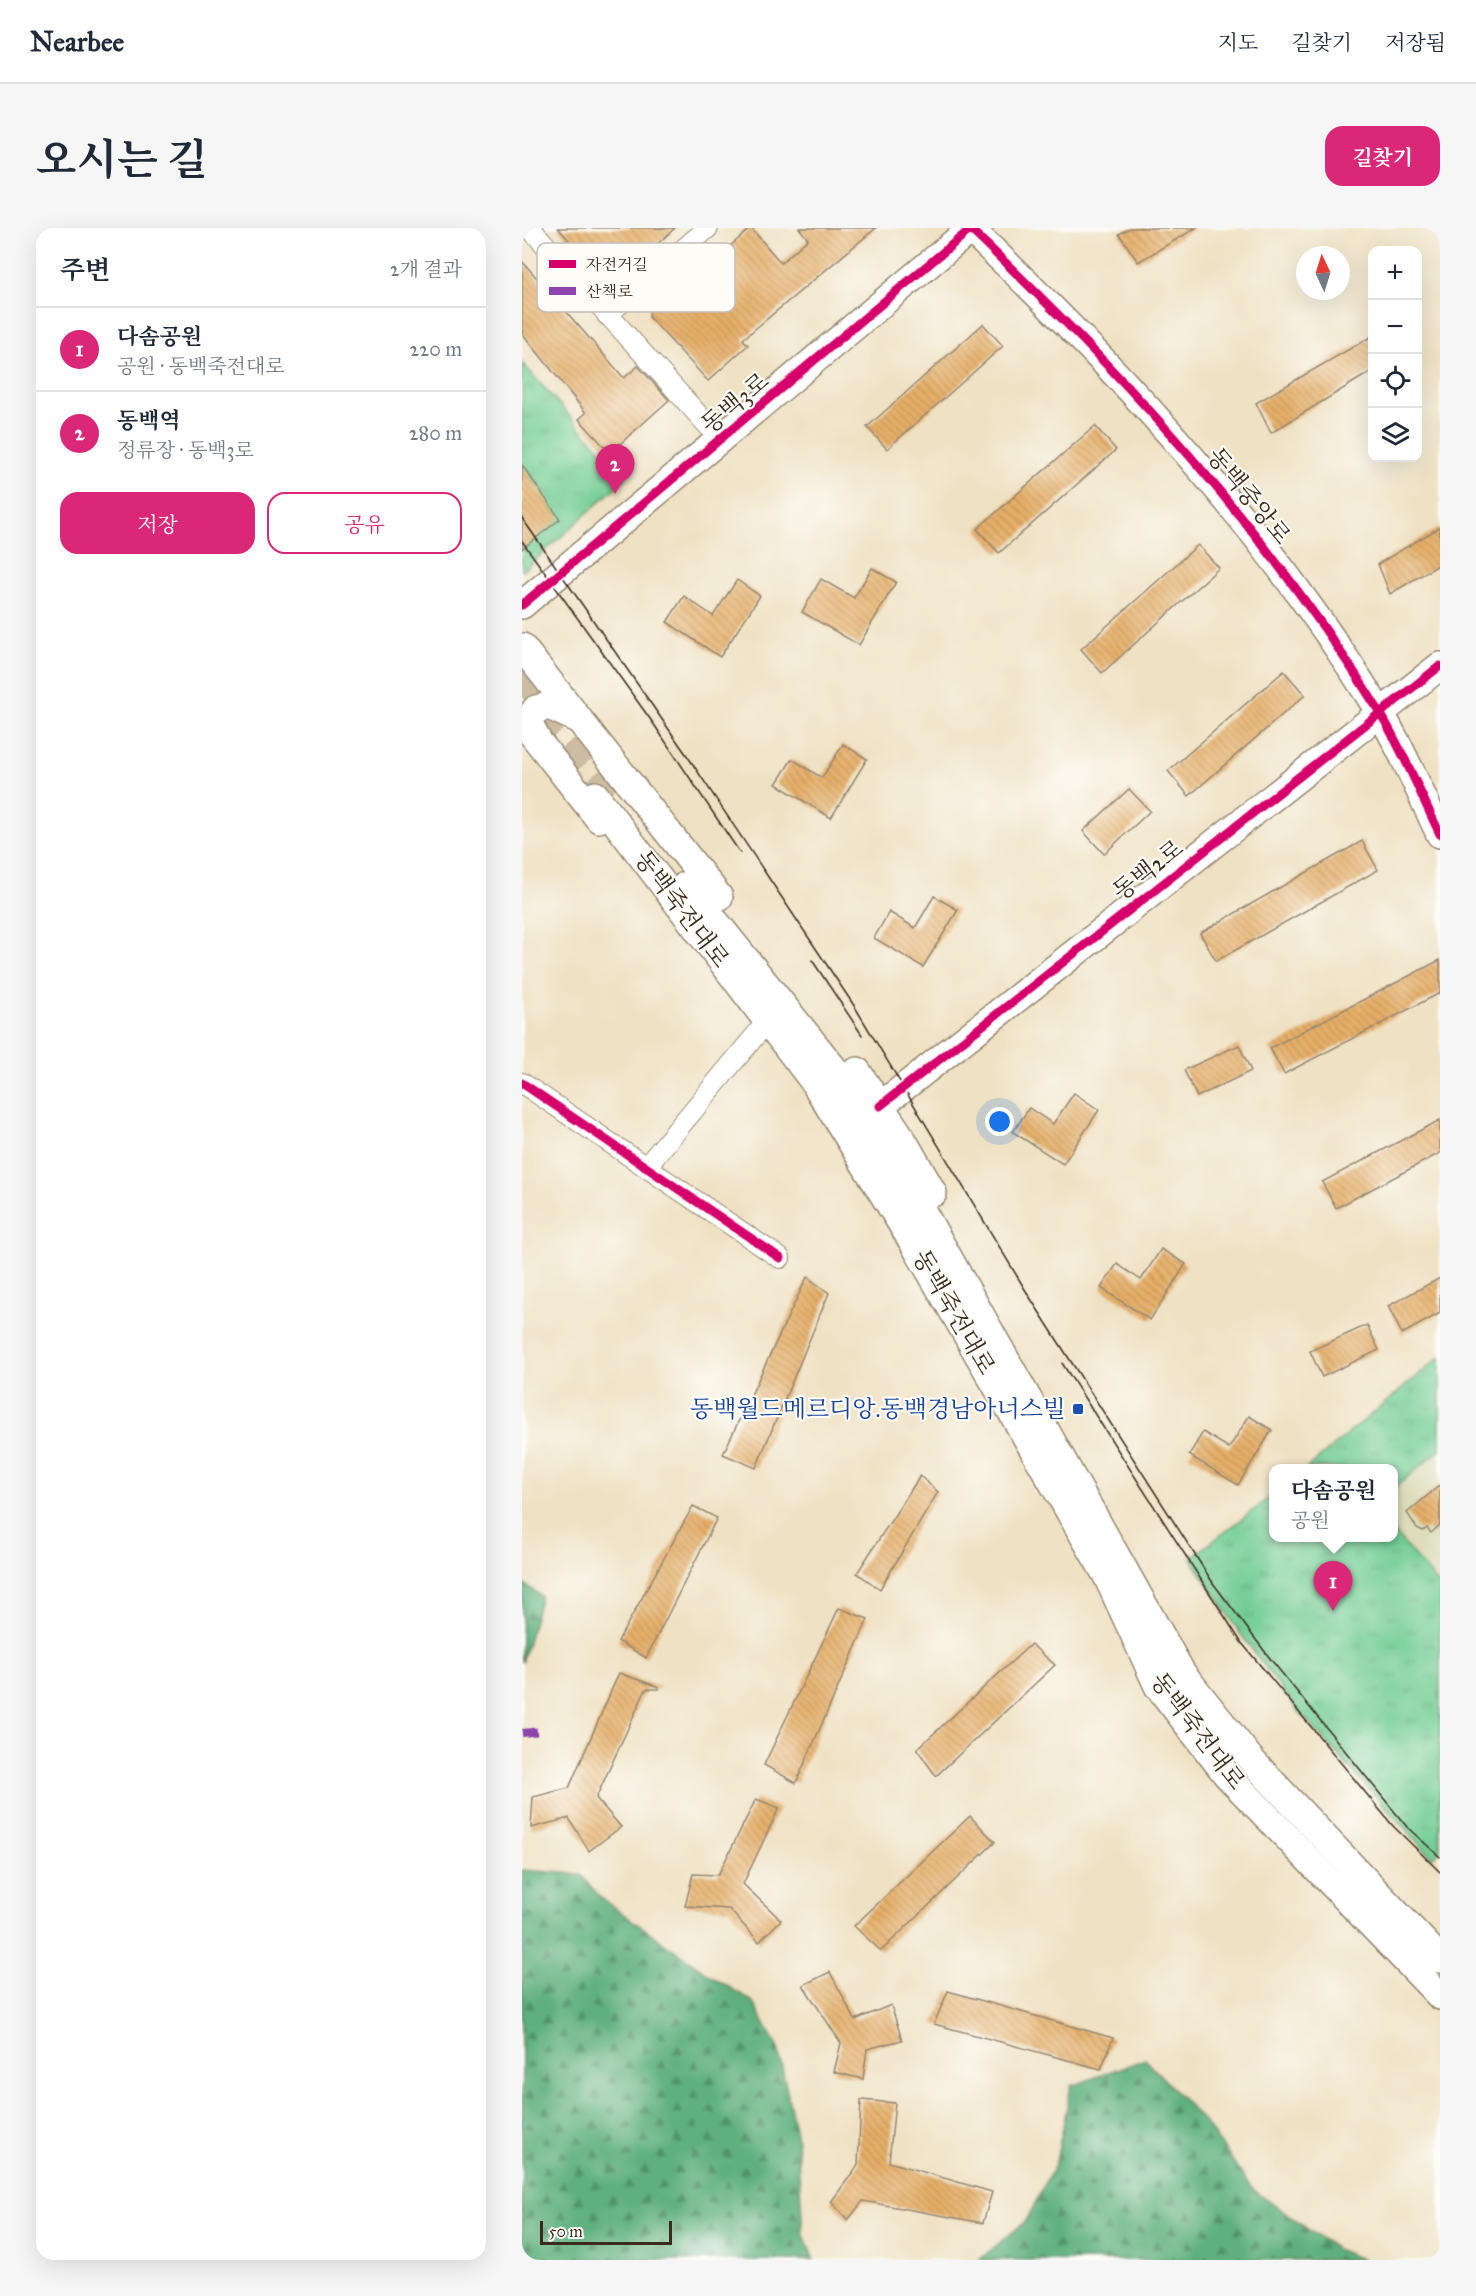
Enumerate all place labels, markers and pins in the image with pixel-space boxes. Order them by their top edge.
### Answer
pin: 2 [596,444,634,494]
place label: 동백월드메르디앙.동백경남아너스빌 [690,1394,1066,1424]
marker: 동백월드메르디앙.동백경남아너스빌 [1071,1402,1085,1416]
pin: 1 [1314,1562,1352,1611]

